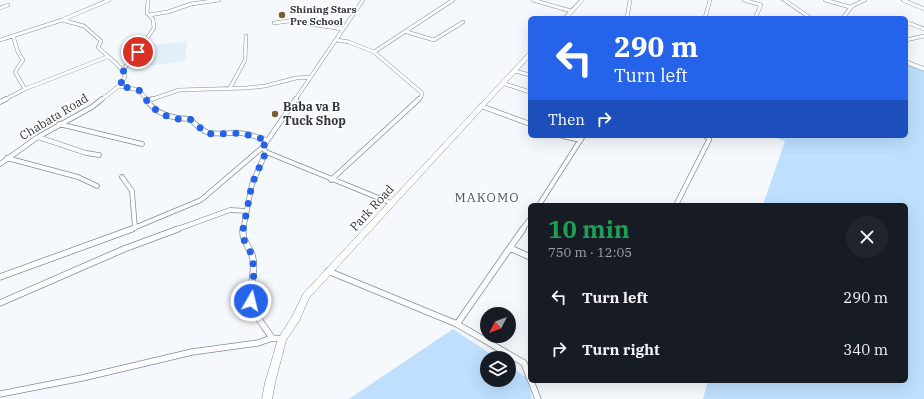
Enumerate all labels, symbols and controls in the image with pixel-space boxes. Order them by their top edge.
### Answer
place label: Shining Stars Pre School [290,3,357,28]
marker: Shining Stars Pre School [277,10,287,20]
text: 290 m [614,28,698,65]
icon: left [548,32,600,84]
pin [121,35,155,69]
icon: arrive [127,41,149,63]
text: Turn left [614,64,688,87]
street label: Chabata Road [17,90,91,143]
place label: Baba va B Tuck Shop [283,99,346,128]
icon: right [593,108,615,130]
marker: Baba va B Tuck Shop [270,109,280,119]
text: Then [548,110,585,129]
street label: Park Road [347,181,397,234]
district label: MAKOMO [454,189,520,206]
text: 10 min [548,213,630,245]
button: close [846,216,888,258]
text: 750 m · 12:05 [548,244,632,261]
position arrow [230,280,272,322]
icon: left [548,286,570,308]
text: Turn left [582,288,648,307]
text: 290 m [843,288,888,307]
north arrow [480,307,516,343]
map controls [480,307,516,387]
icon: right [548,338,570,360]
text: Turn right [582,340,660,359]
text: 340 m [843,340,888,359]
button: layers [480,351,516,387]

